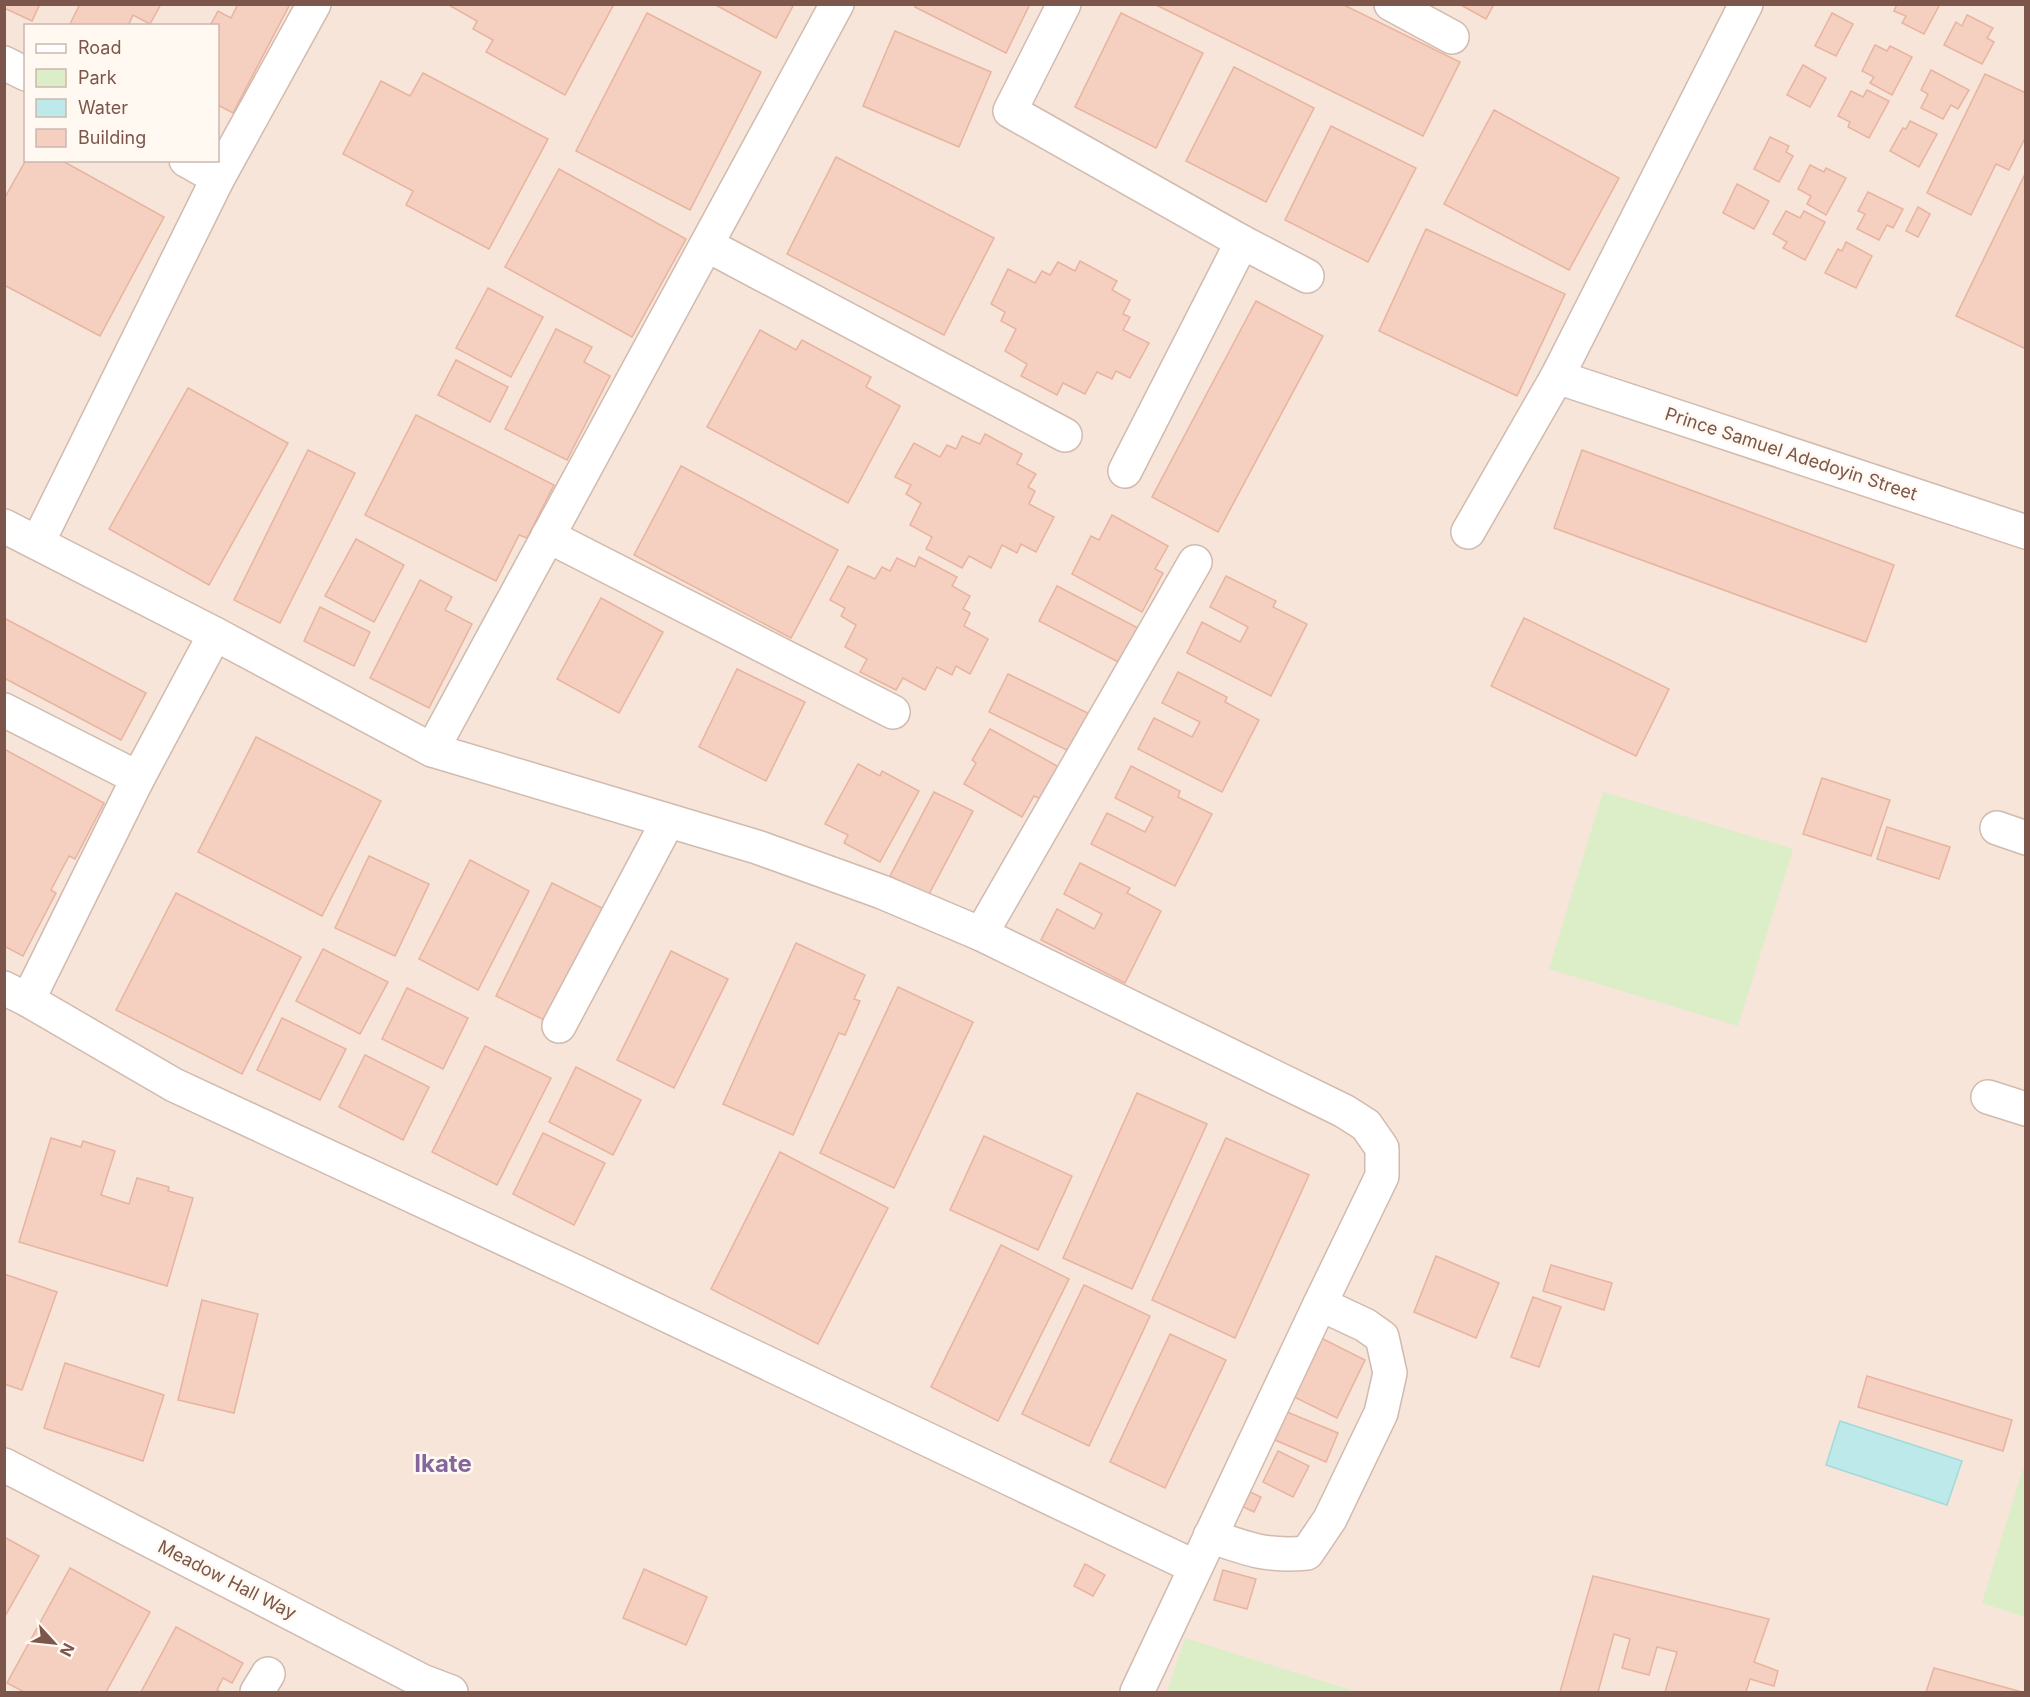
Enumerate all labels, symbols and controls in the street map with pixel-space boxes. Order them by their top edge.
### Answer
legend [24,24,219,162]
text: Road [78,37,121,58]
text: Park [78,67,117,88]
text: Water [78,97,128,118]
text: Building [78,127,146,148]
street label: Prince Samuel Adedoyin Street [1662,403,1920,504]
district label: Ikate [414,1449,472,1478]
street label: Meadow Hall Way [155,1536,300,1623]
north arrow [24,1613,84,1673]
text: N [56,1640,79,1660]

